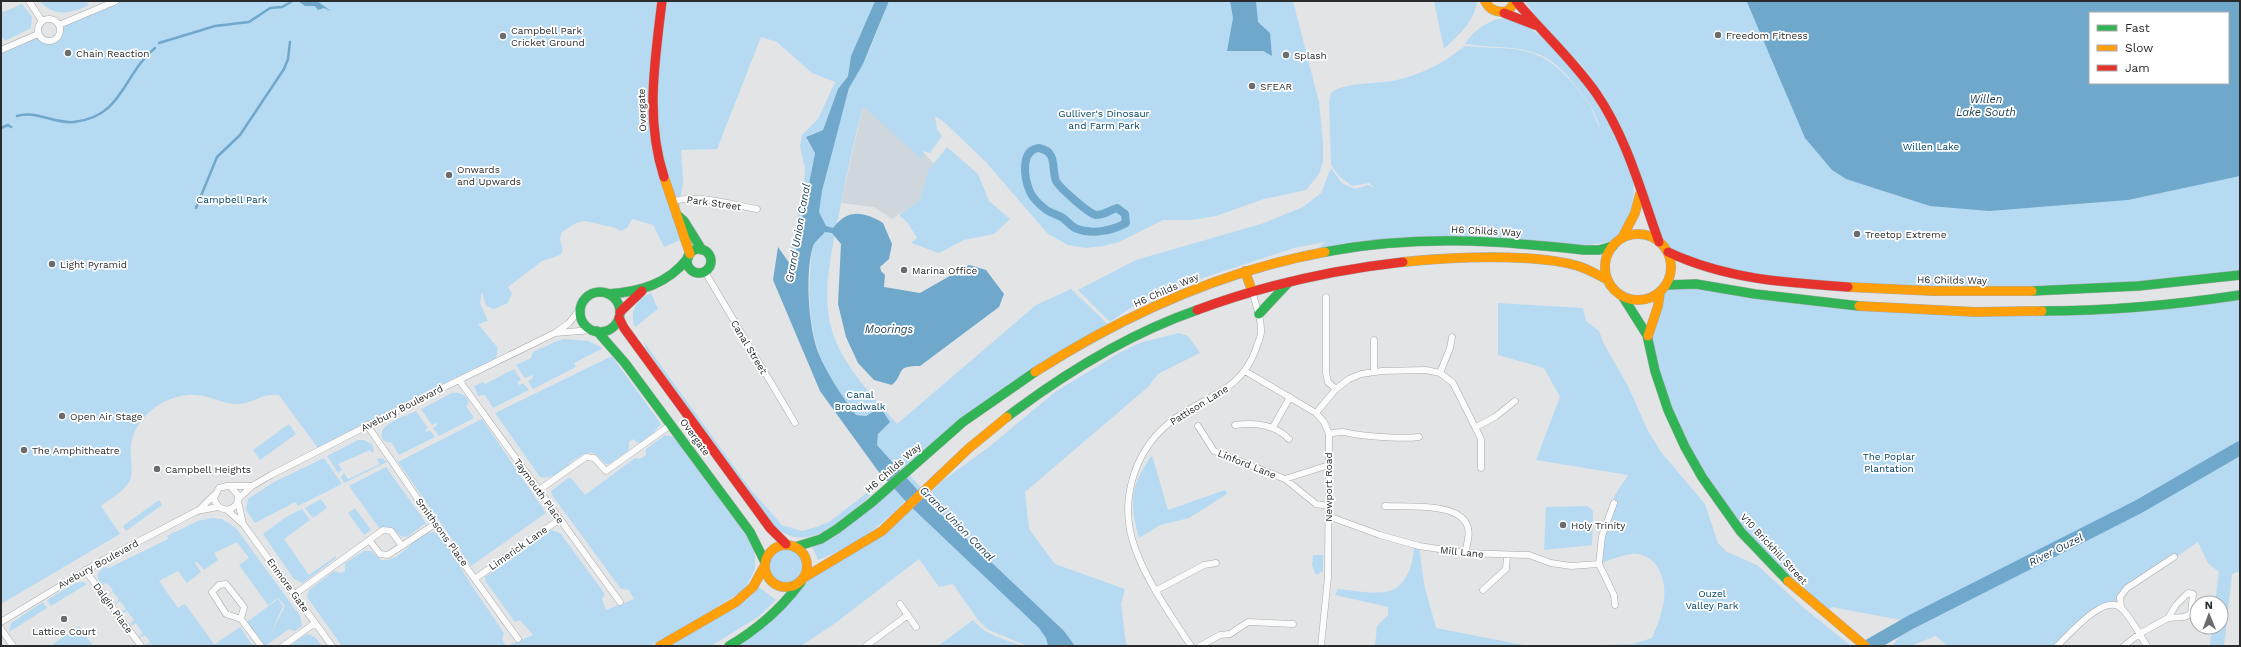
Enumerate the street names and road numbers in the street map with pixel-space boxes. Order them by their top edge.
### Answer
street label: Overgate [636,88,648,132]
street label: Park Street [686,194,743,212]
street label: H6 Childs Way [1451,224,1522,238]
street label: H6 Childs Way [1132,270,1201,309]
street label: H6 Childs Way [1917,274,1988,286]
street label: Canal Street [729,318,770,376]
street label: Avebury Boulevard [359,383,445,433]
street label: Pattison Lane [1168,383,1230,427]
street label: Overgate [678,416,712,458]
street label: H6 Childs Way [863,440,924,495]
street label: Linford Lane [1216,447,1278,481]
street label: Newport Road [1323,452,1334,522]
street label: Taymouth Place [512,457,566,526]
street label: Smithsons Place [414,496,470,568]
street label: V10 Brickhill Street [1738,511,1810,587]
street label: Limerick Lane [487,524,549,572]
street label: Avebury Boulevard [56,537,140,591]
street label: Mill Lane [1440,544,1485,560]
street label: Enmore Gate [265,556,311,614]
street label: Dalgin Place [91,581,135,636]

